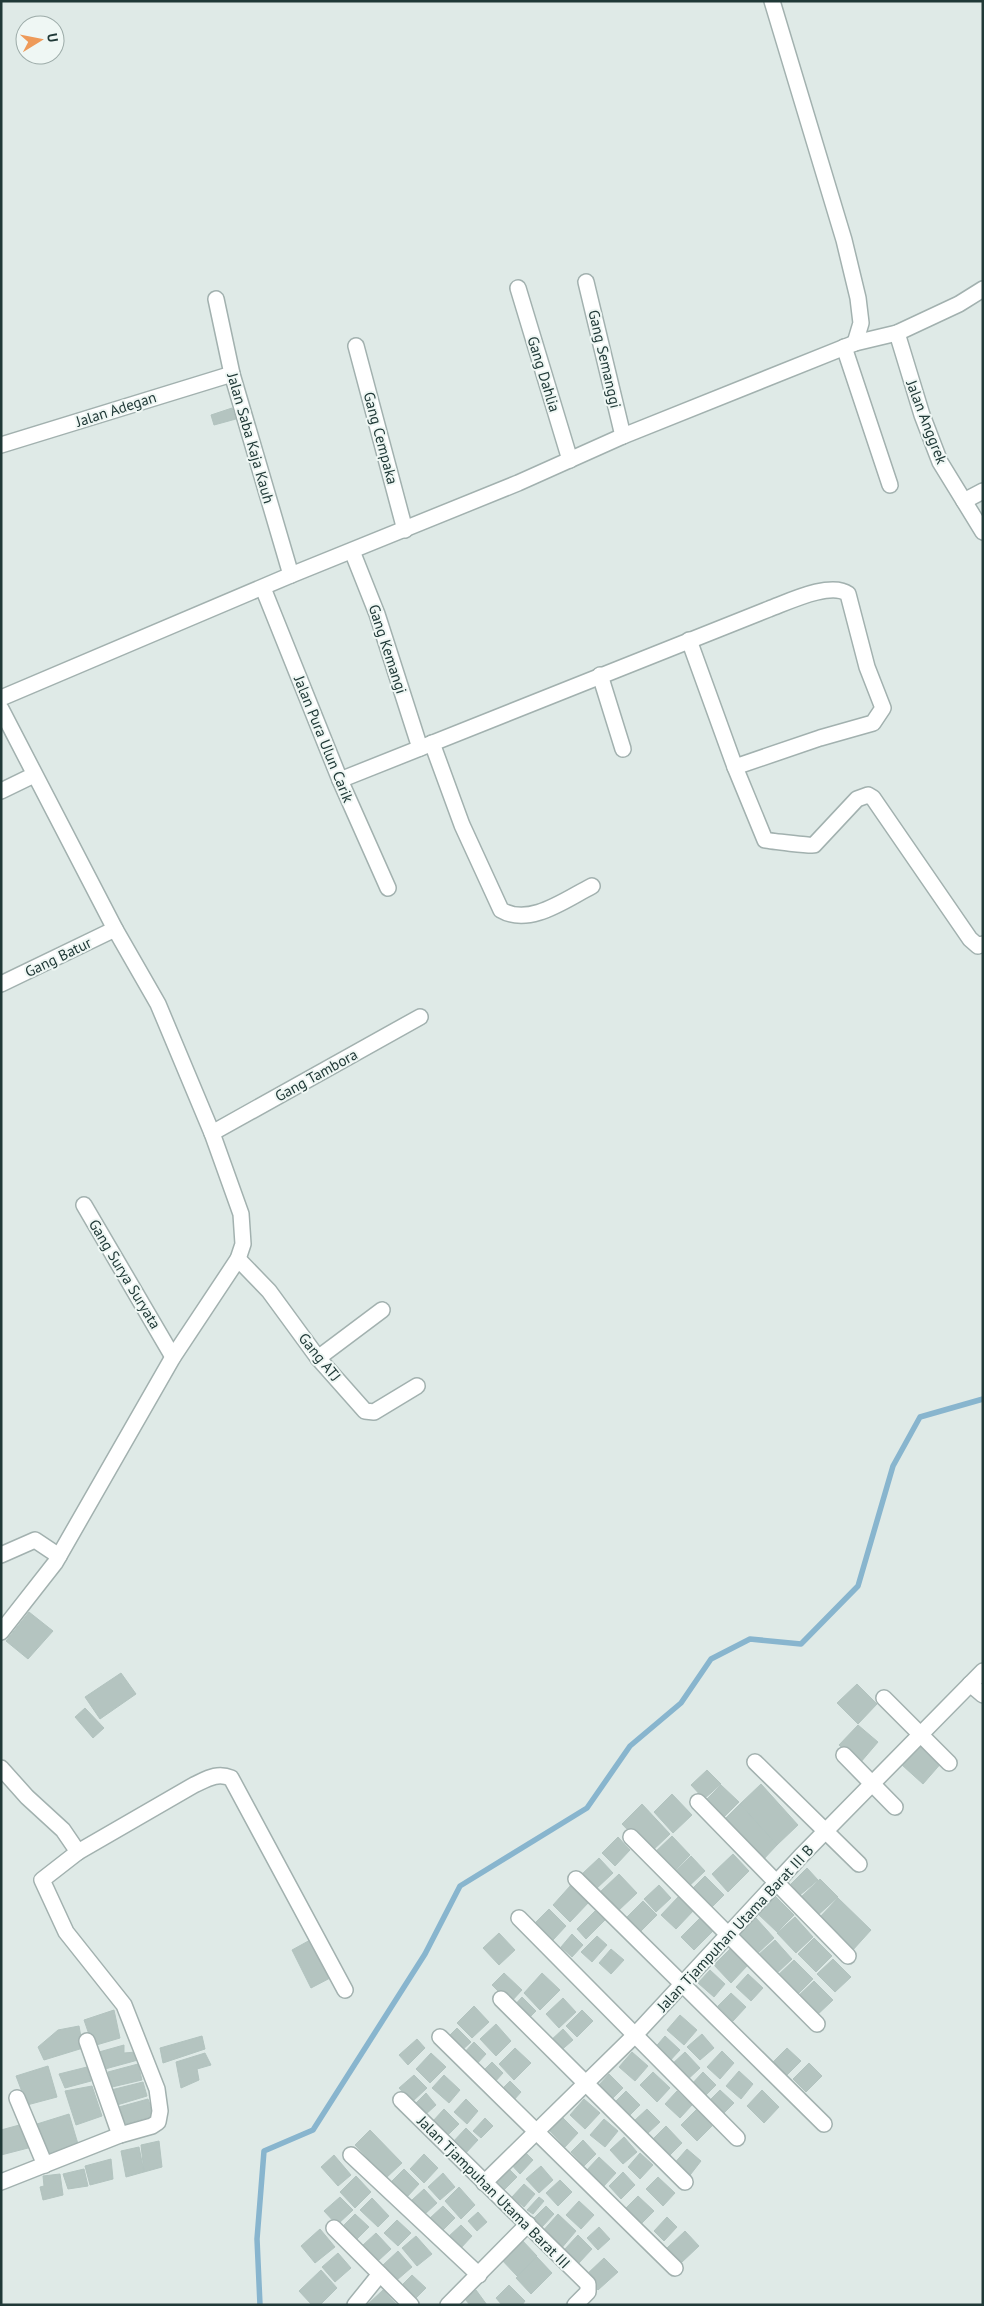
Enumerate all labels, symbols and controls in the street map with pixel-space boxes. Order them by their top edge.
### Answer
north arrow [15,15,65,65]
text: U [43,32,62,44]
street label: Gang Semanggi [584,308,626,410]
street label: Gang Dahlia [523,334,565,414]
street label: Jalan Saba Kaja Kauh [223,370,279,505]
street label: Jalan Anggrek [902,376,952,467]
street label: Jalan Adegan [72,387,159,431]
street label: Gang Cempaka [360,390,402,486]
street label: Gang Kemangi [365,602,411,696]
street label: Jalan Pura Ulun Carik [290,672,358,806]
street label: Gang Batur [22,933,94,981]
street label: Gang Tambora [271,1045,361,1105]
street label: Gang Surya Suryata [85,1216,165,1332]
street label: Gang ATJ [295,1329,345,1385]
street label: Jalan Tjampuhan Utama Barat III B [652,1841,817,2016]
street label: Jalan Tjampuhan Utama Barat III [413,2111,574,2272]

